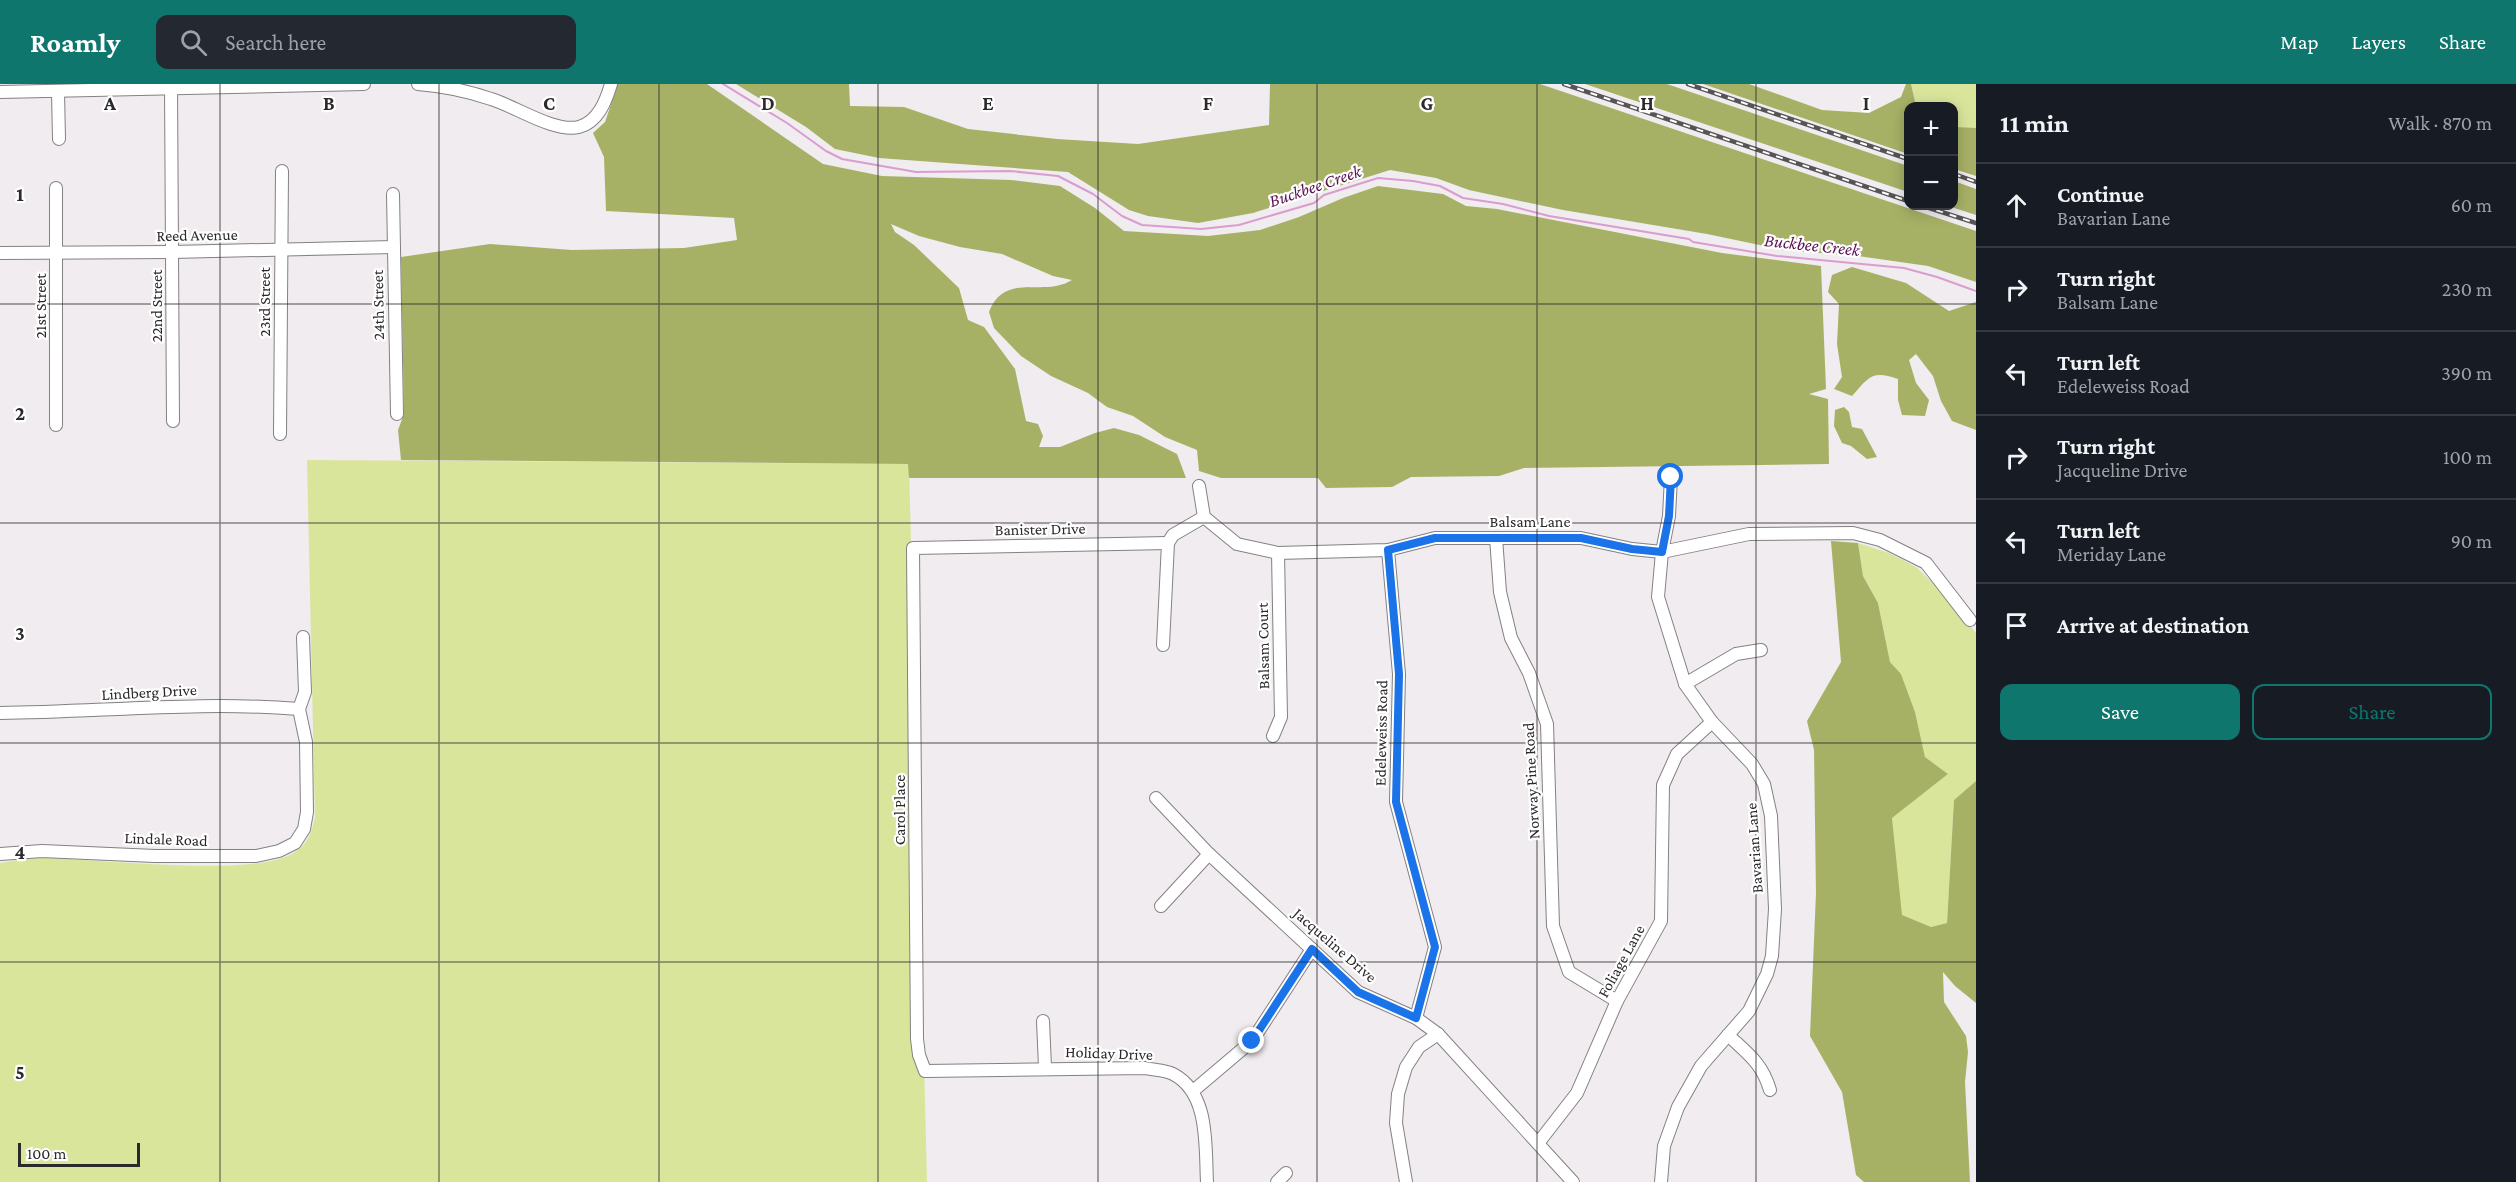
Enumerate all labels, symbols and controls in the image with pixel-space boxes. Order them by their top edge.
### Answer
search box [156,15,576,69]
icon: search [177,26,210,59]
text: Roamly [30,27,120,58]
text: Search here [225,30,326,55]
text: Map [2280,30,2319,54]
text: Layers [2352,30,2406,54]
text: Share [2439,30,2486,54]
text: A [103,92,117,114]
text: B [323,92,335,114]
text: C [543,92,555,114]
text: D [761,92,775,114]
text: E [982,92,994,114]
text: F [1203,92,1214,114]
text: G [1421,92,1434,114]
text: H [1640,92,1654,114]
text: I [1863,92,1870,114]
map controls [1904,102,1958,210]
button: + [1904,102,1958,156]
text: 11 min [2000,109,2069,138]
text: Walk · 870 m [2388,112,2492,134]
button: − [1904,156,1958,210]
water label: Buckbee Creek [1266,161,1365,211]
text: Continue [2057,182,2144,207]
text: 1 [16,183,24,205]
icon: ahead [2000,189,2033,222]
text: 60 m [2451,194,2492,216]
text: Bavarian Lane [2057,207,2170,229]
street label: Reed Avenue [156,226,238,244]
water label: Buckbee Creek [1763,230,1862,260]
text: Turn right [2057,266,2155,291]
street label: 23rd Street [256,267,273,337]
street label: 22nd Street [148,269,165,342]
street label: 24th Street [369,269,387,340]
street label: 21st Street [32,273,49,339]
icon: right [2000,273,2033,306]
text: 230 m [2442,278,2492,300]
text: Balsam Lane [2057,291,2158,313]
text: Turn left [2057,350,2140,375]
icon: left [2000,357,2033,390]
text: 390 m [2441,362,2492,384]
text: Edeleweiss Road [2057,375,2190,397]
text: 2 [15,402,25,424]
text: Turn right [2057,434,2155,459]
icon: right [2000,441,2033,474]
text: 100 m [2443,446,2492,468]
text: Jacqueline Drive [2057,459,2187,481]
route start [1657,463,1683,489]
street label: Balsam Lane [1490,513,1570,530]
text: Turn left [2057,518,2140,543]
street label: Banister Drive [994,520,1086,538]
icon: left [2000,525,2033,558]
text: 90 m [2451,530,2492,552]
text: Meriday Lane [2057,543,2166,565]
street label: Balsam Court [1254,602,1272,689]
icon: arrive [2000,609,2033,642]
text: Arrive at destination [2057,613,2249,638]
text: 3 [15,622,25,644]
street label: Edeleweiss Road [1372,679,1390,786]
street label: Lindberg Drive [101,681,197,704]
button: Save [2000,684,2240,740]
button: Share [2252,684,2492,740]
street label: Norway Pine Road [1519,722,1544,840]
street label: Carol Place [891,775,908,845]
street label: Bavarian Lane [1742,802,1766,894]
street label: Lindale Road [124,829,208,849]
text: 4 [15,841,26,863]
street label: Jacqueline Drive [1288,903,1380,986]
street label: Foliage Lane [1594,922,1649,1001]
route end [1238,1027,1264,1053]
street label: Holiday Drive [1065,1043,1153,1064]
text: 5 [15,1061,25,1083]
scale bar [18,1140,140,1168]
text: 100 m [27,1145,66,1162]

